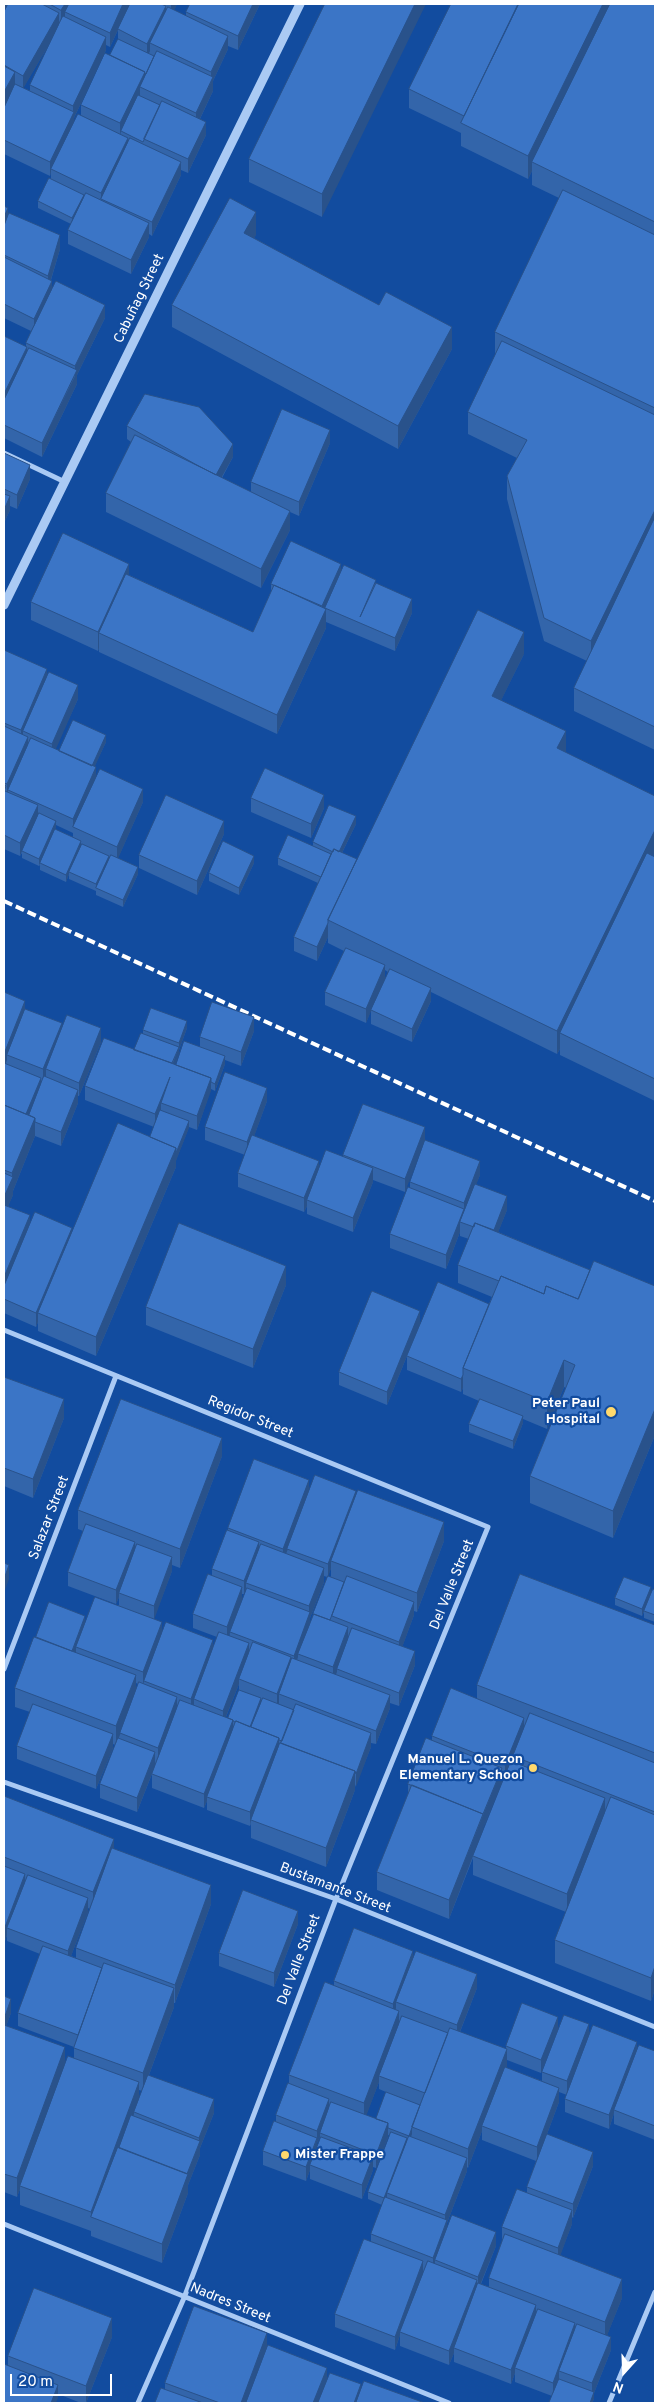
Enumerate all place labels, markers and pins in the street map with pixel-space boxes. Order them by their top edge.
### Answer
place label: Peter Paul Hospital [532,1396,600,1428]
marker: Peter Paul Hospital [604,1405,618,1419]
place label: Manuel L. Quezon Elementary School [399,1752,523,1784]
marker: Manuel L. Quezon Elementary School [527,1762,539,1774]
place label: Mister Frappe [295,2147,384,2163]
marker: Mister Frappe [279,2149,291,2161]

